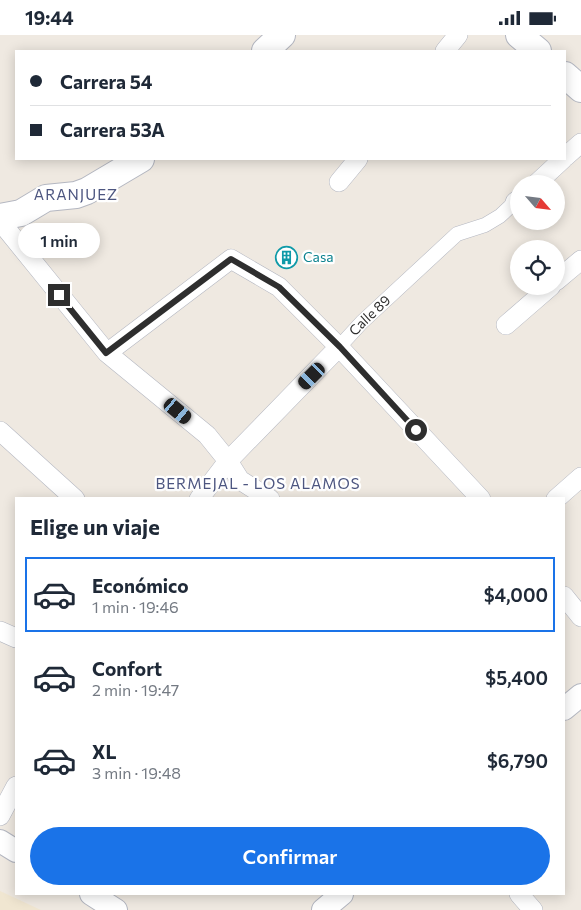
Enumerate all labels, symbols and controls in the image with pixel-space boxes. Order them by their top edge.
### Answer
text: 19:44 [25,6,74,29]
text: Carrera 54 [60,70,152,93]
text: Carrera 53A [60,118,165,141]
north arrow [510,175,565,230]
map controls [510,175,565,295]
district label: ARANJUEZ [34,185,118,203]
callout: 1 min [18,223,100,257]
text: 1 min [40,231,78,250]
button: locate [510,240,565,295]
building icon: Casa [275,245,299,269]
place label: Casa [303,248,334,265]
route end [48,284,70,306]
street label: Calle 89 [345,291,394,339]
car [296,360,327,392]
car [161,396,194,426]
route start [405,419,427,441]
district label: BERMEJAL - LOS ALAMOS [156,474,360,492]
text: Elige un viaje [30,513,160,540]
icon: car [32,572,77,617]
text: Económico [92,574,189,597]
text: $4,000 [484,583,548,606]
text: 1 min · 19:46 [92,597,179,616]
icon: car [32,655,77,700]
text: Confort [92,657,162,680]
text: $5,400 [485,666,548,689]
text: 2 min · 19:47 [92,680,179,699]
icon: car [32,738,77,783]
text: XL [92,740,117,763]
text: $6,790 [487,749,548,772]
text: 3 min · 19:48 [92,763,181,782]
button: Confirmar [30,827,550,885]

